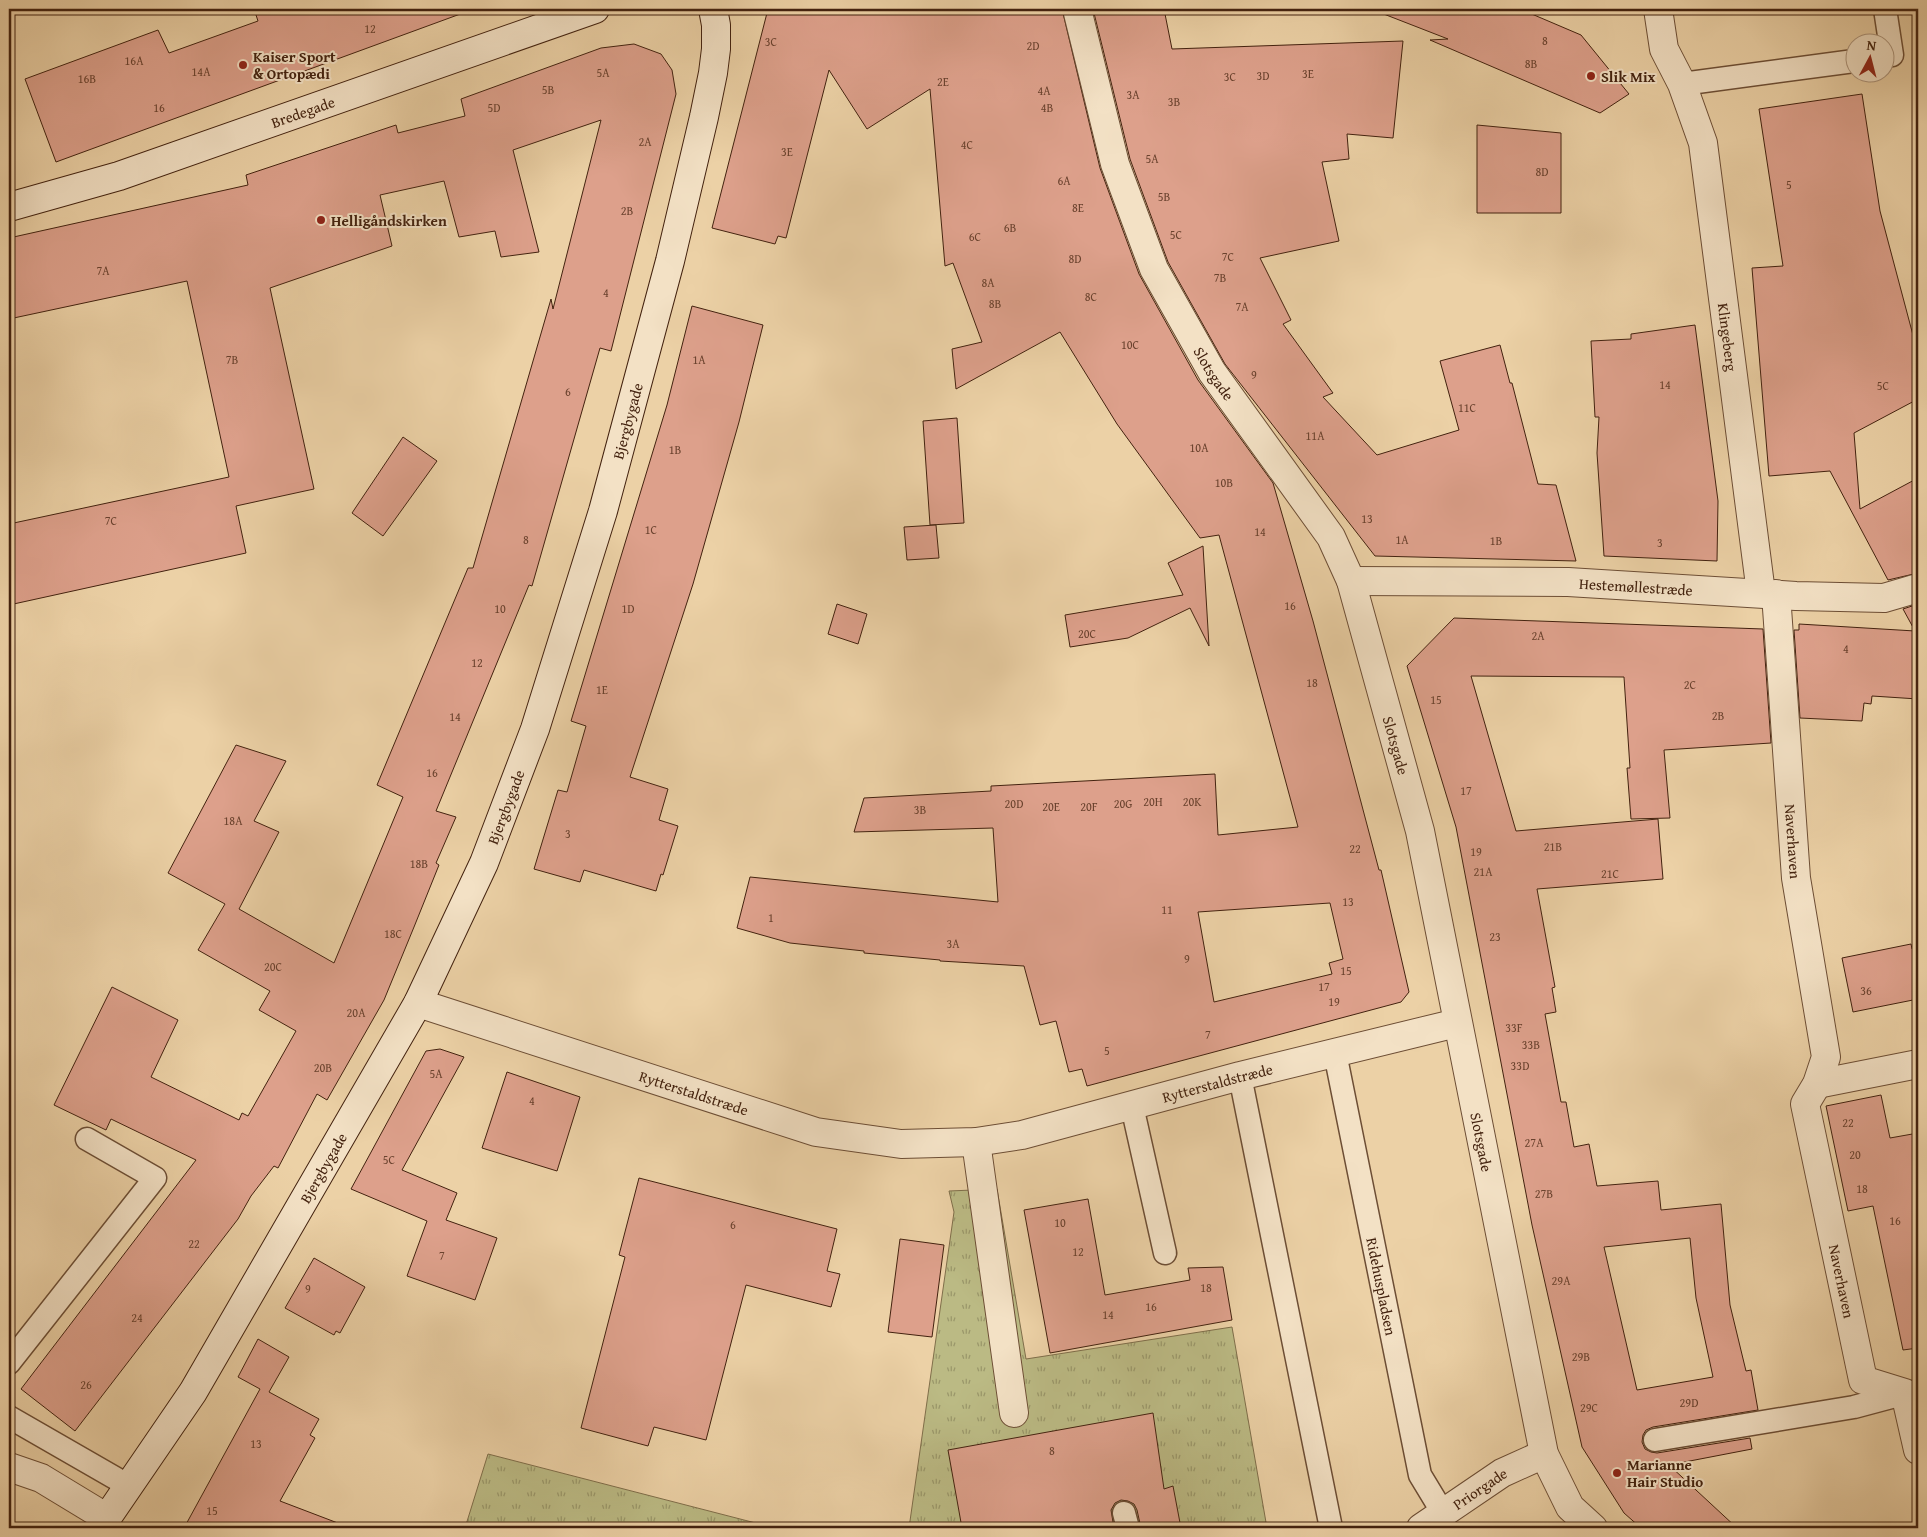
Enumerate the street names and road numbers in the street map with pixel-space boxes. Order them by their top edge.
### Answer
street label: Bredegade [268,91,337,132]
street label: Klingeberg [1713,302,1743,373]
street label: Slotsgade [1189,343,1239,404]
street label: Bjergbygade [607,380,647,461]
street label: Hestemøllestræde [1578,572,1693,600]
street label: Slotsgade [1378,714,1414,777]
street label: Bjergbygade [482,767,529,847]
street label: Naverhaven [1780,803,1807,880]
street label: Rytterstaldstræde [1160,1058,1275,1107]
street label: Rytterstaldstræde [637,1065,751,1120]
street label: Slotsgade [1466,1110,1498,1173]
street label: Bjergbygade [294,1129,351,1207]
street label: Ridehuspladsen [1362,1236,1402,1338]
street label: Naverhaven [1824,1242,1860,1321]
street label: Priorgade [1448,1462,1510,1514]

